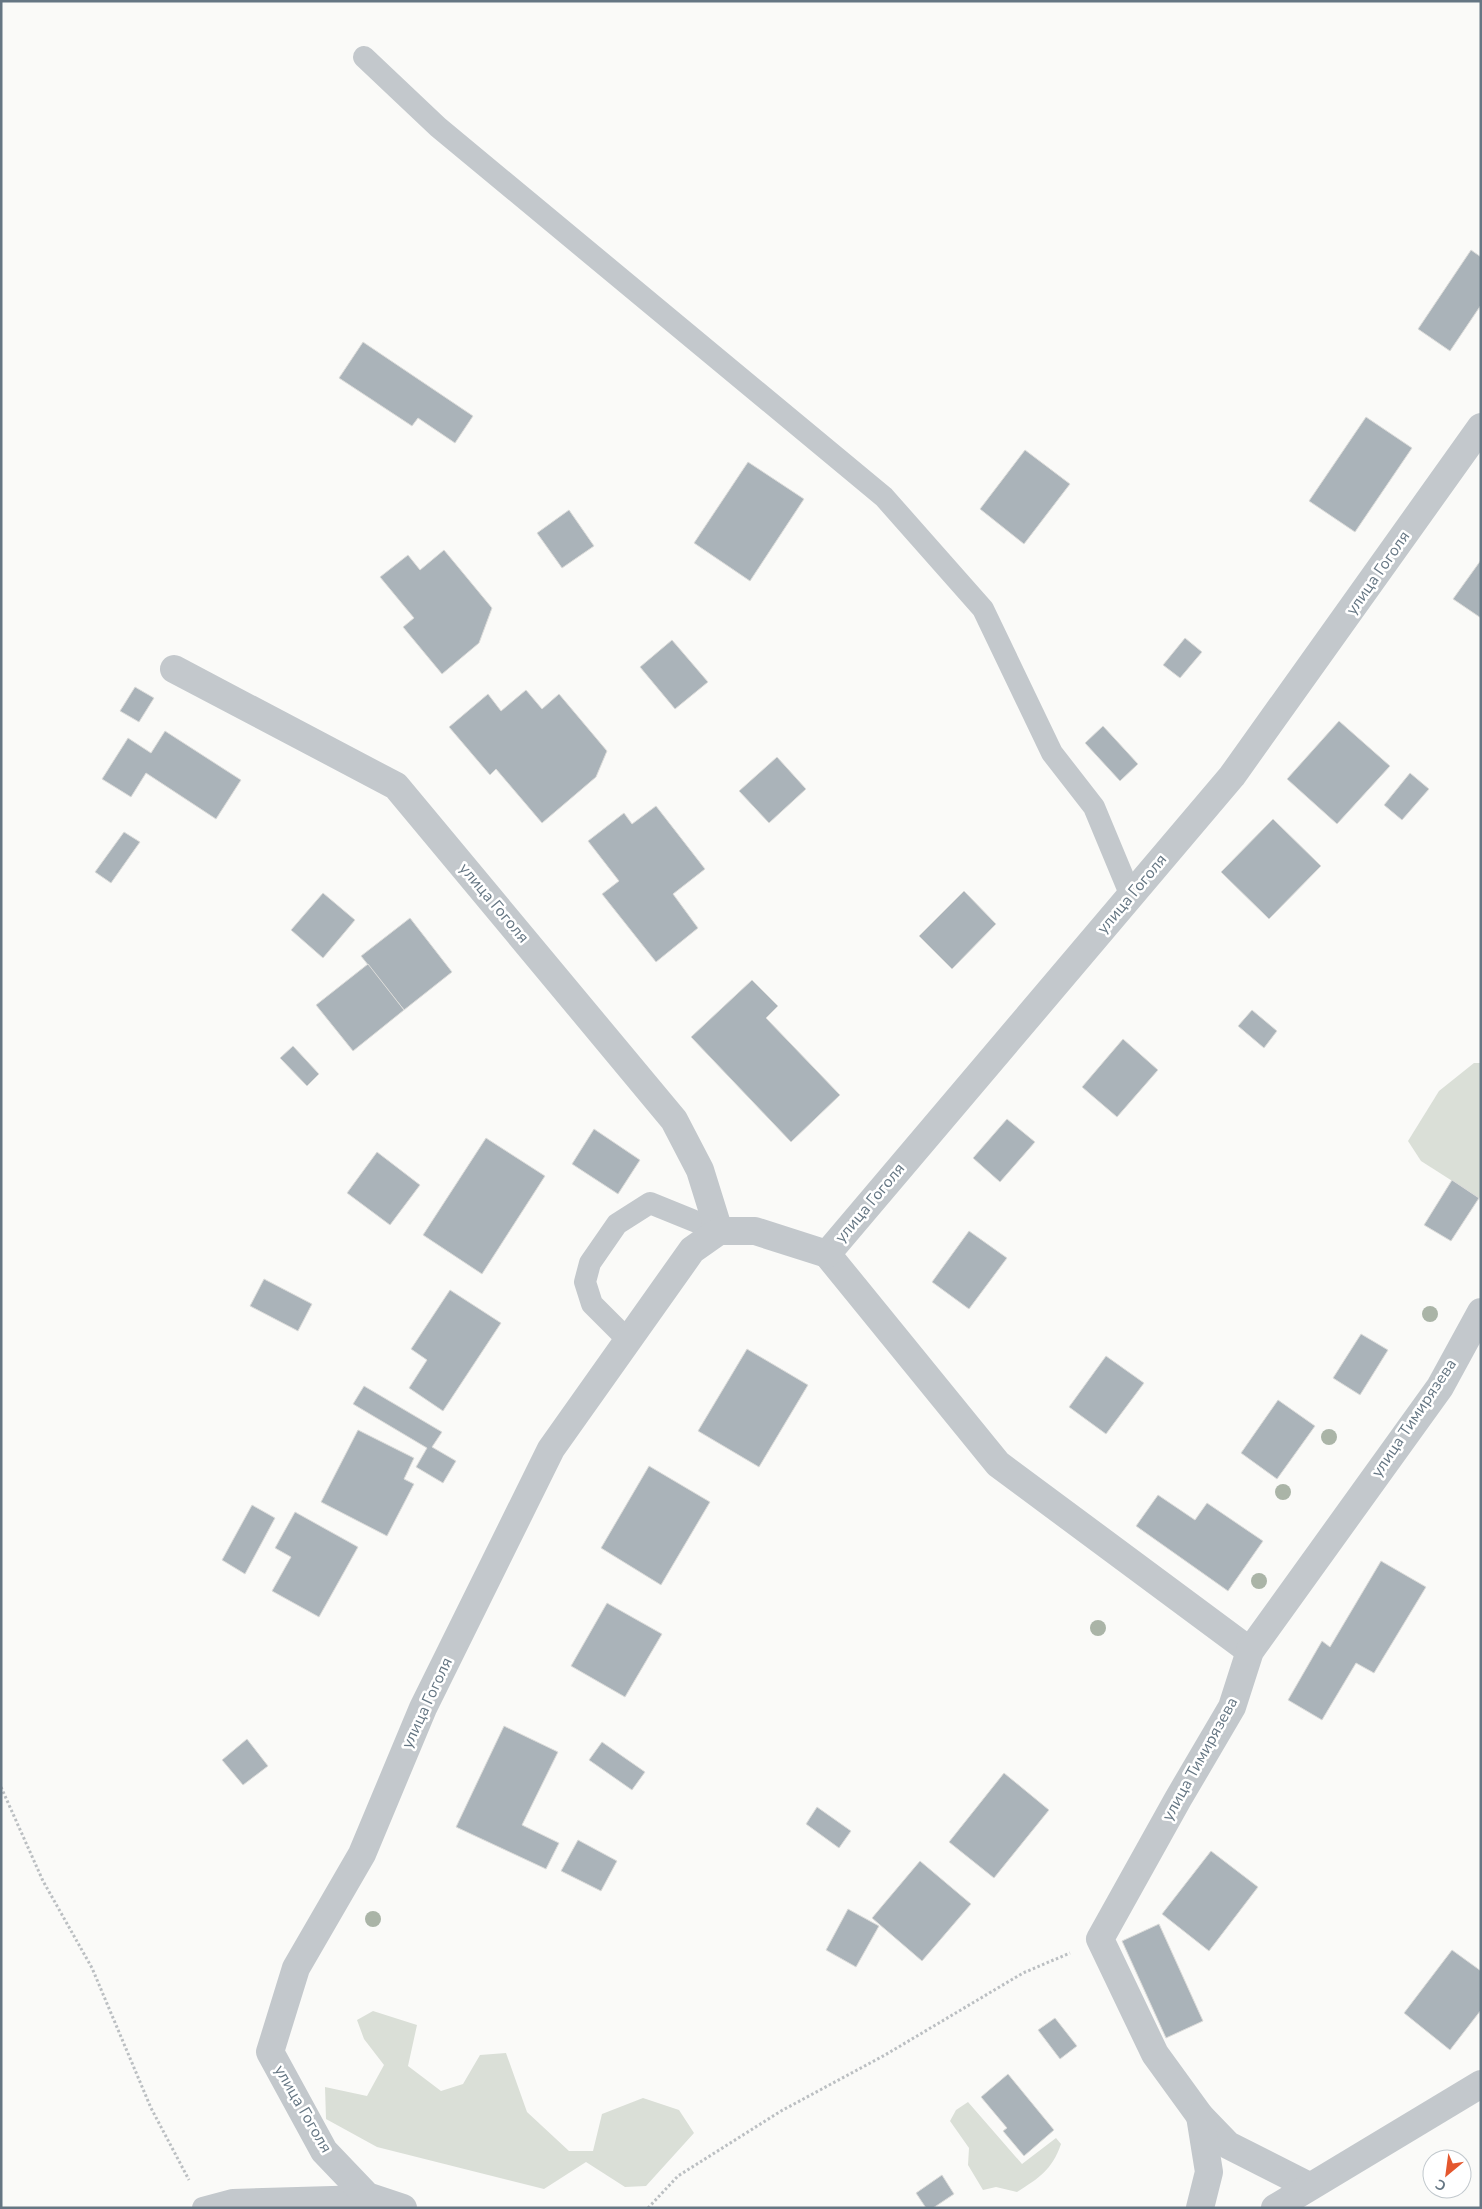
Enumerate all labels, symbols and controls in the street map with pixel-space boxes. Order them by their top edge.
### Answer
street label: улица Гоголя [1341,526,1415,620]
street label: улица Гоголя [1092,849,1172,939]
street label: улица Гоголя [454,858,534,948]
street label: улица Гоголя [830,1158,910,1248]
street label: улица Тимирязева [1366,1354,1462,1482]
street label: улица Гоголя [396,1654,458,1752]
street label: улица Тимирязева [1157,1693,1243,1825]
street label: улица Гоголя [269,2061,337,2157]
north arrow [1422,2149,1472,2199]
text: С [1432,2174,1450,2196]

